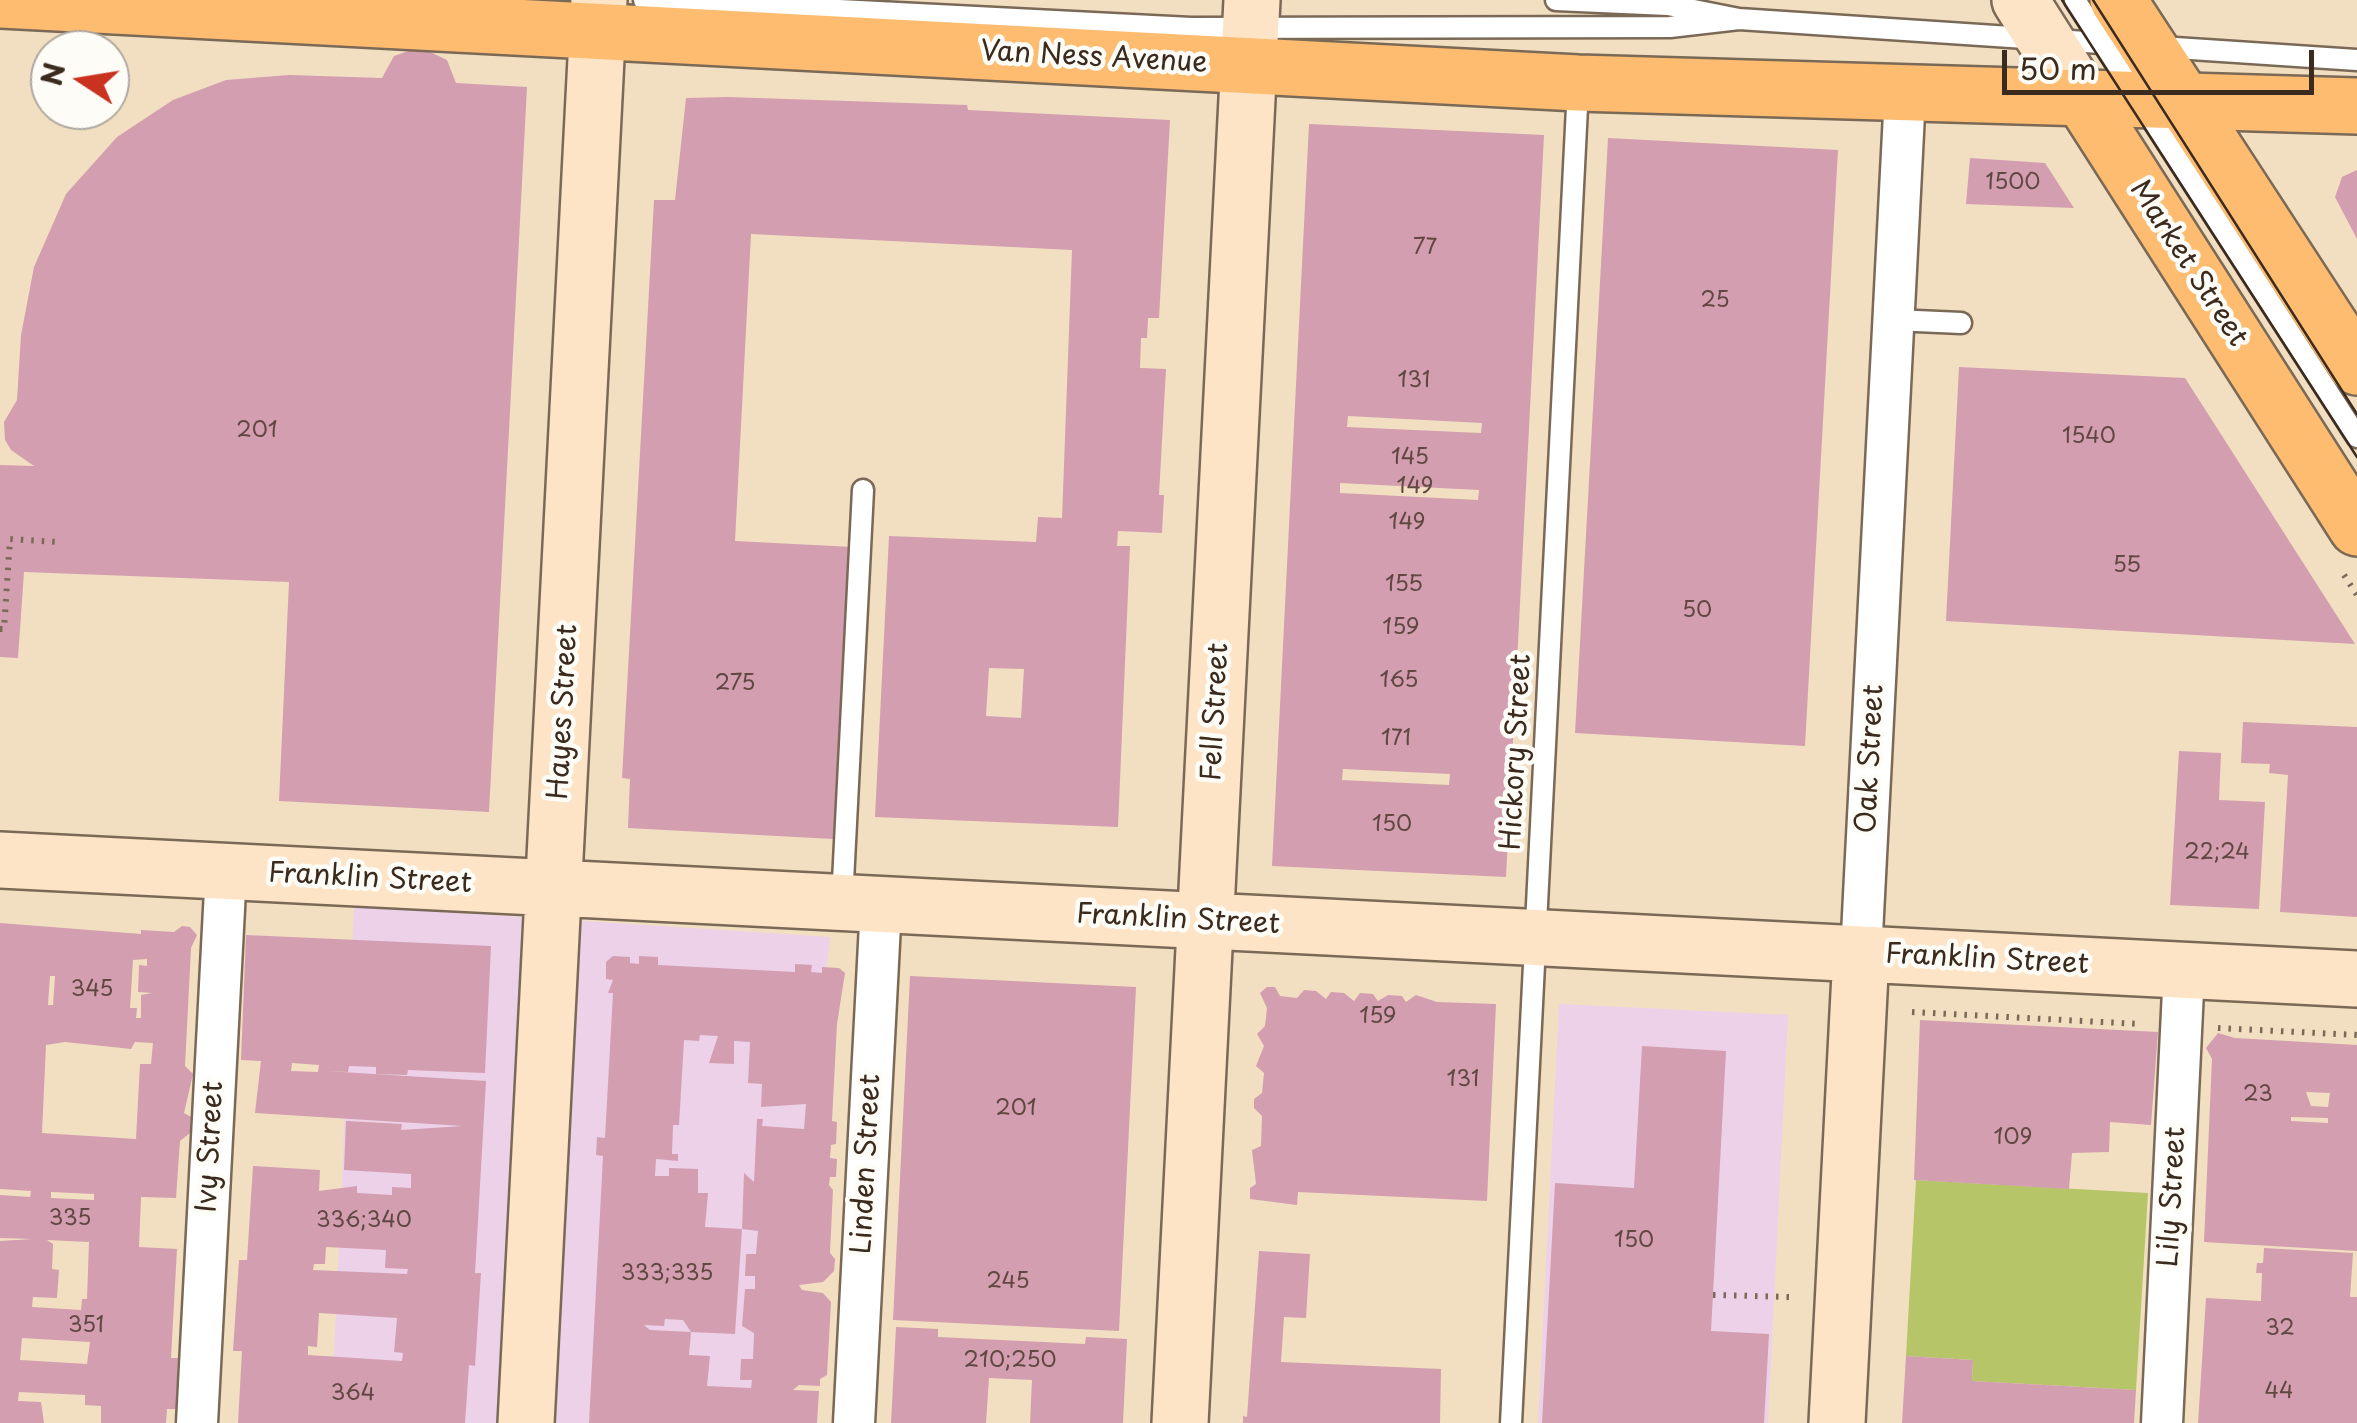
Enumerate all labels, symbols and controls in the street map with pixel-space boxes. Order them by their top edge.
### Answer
north arrow [30,30,130,130]
scale bar [2007,30,2320,92]
street label: Van Ness Avenue [980,35,1208,81]
text: 50 m [2019,45,2097,90]
text: N [29,59,75,89]
house number: 1500 [1986,170,2040,196]
street label: Market Street [2122,175,2254,353]
house number: 77 [1413,235,1437,261]
house number: 25 [1700,288,1730,314]
house number: 131 [1398,368,1430,394]
house number: 201 [236,418,278,444]
house number: 1540 [2062,424,2116,450]
house number: 145 [1391,445,1429,471]
house number: 149 [1397,474,1433,500]
house number: 149 [1389,510,1425,536]
house number: 55 [2113,553,2141,579]
house number: 155 [1385,572,1423,598]
house number: 50 [1682,598,1712,624]
house number: 159 [1382,615,1420,641]
street label: Hayes Street [543,623,585,801]
street label: Fell Street [1196,642,1236,782]
street label: Hickory Street [1495,653,1539,851]
house number: 165 [1380,668,1418,694]
house number: 275 [715,671,755,697]
street label: Oak Street [1850,684,1892,834]
house number: 171 [1381,726,1411,752]
house number: 150 [1372,812,1412,838]
house number: 22;24 [2184,840,2250,866]
street label: Franklin Street [267,857,473,901]
street label: Franklin Street [1075,898,1281,942]
street label: Franklin Street [1884,938,2090,982]
house number: 345 [71,977,113,1003]
house number: 159 [1359,1004,1397,1030]
house number: 131 [1447,1067,1479,1093]
street label: Linden Street [846,1073,888,1255]
street label: Ivy Street [191,1080,231,1214]
house number: 23 [2243,1082,2273,1108]
house number: 201 [995,1096,1037,1122]
house number: 109 [1994,1125,2032,1151]
street label: Lily Street [2153,1126,2193,1268]
house number: 335 [49,1206,91,1232]
house number: 336;340 [316,1208,412,1234]
house number: 150 [1614,1228,1654,1254]
house number: 333;335 [621,1261,713,1287]
house number: 245 [986,1269,1030,1295]
house number: 351 [68,1313,104,1339]
house number: 32 [2265,1316,2295,1342]
house number: 210;250 [964,1348,1056,1374]
house number: 44 [2264,1379,2294,1405]
house number: 364 [331,1381,375,1407]

